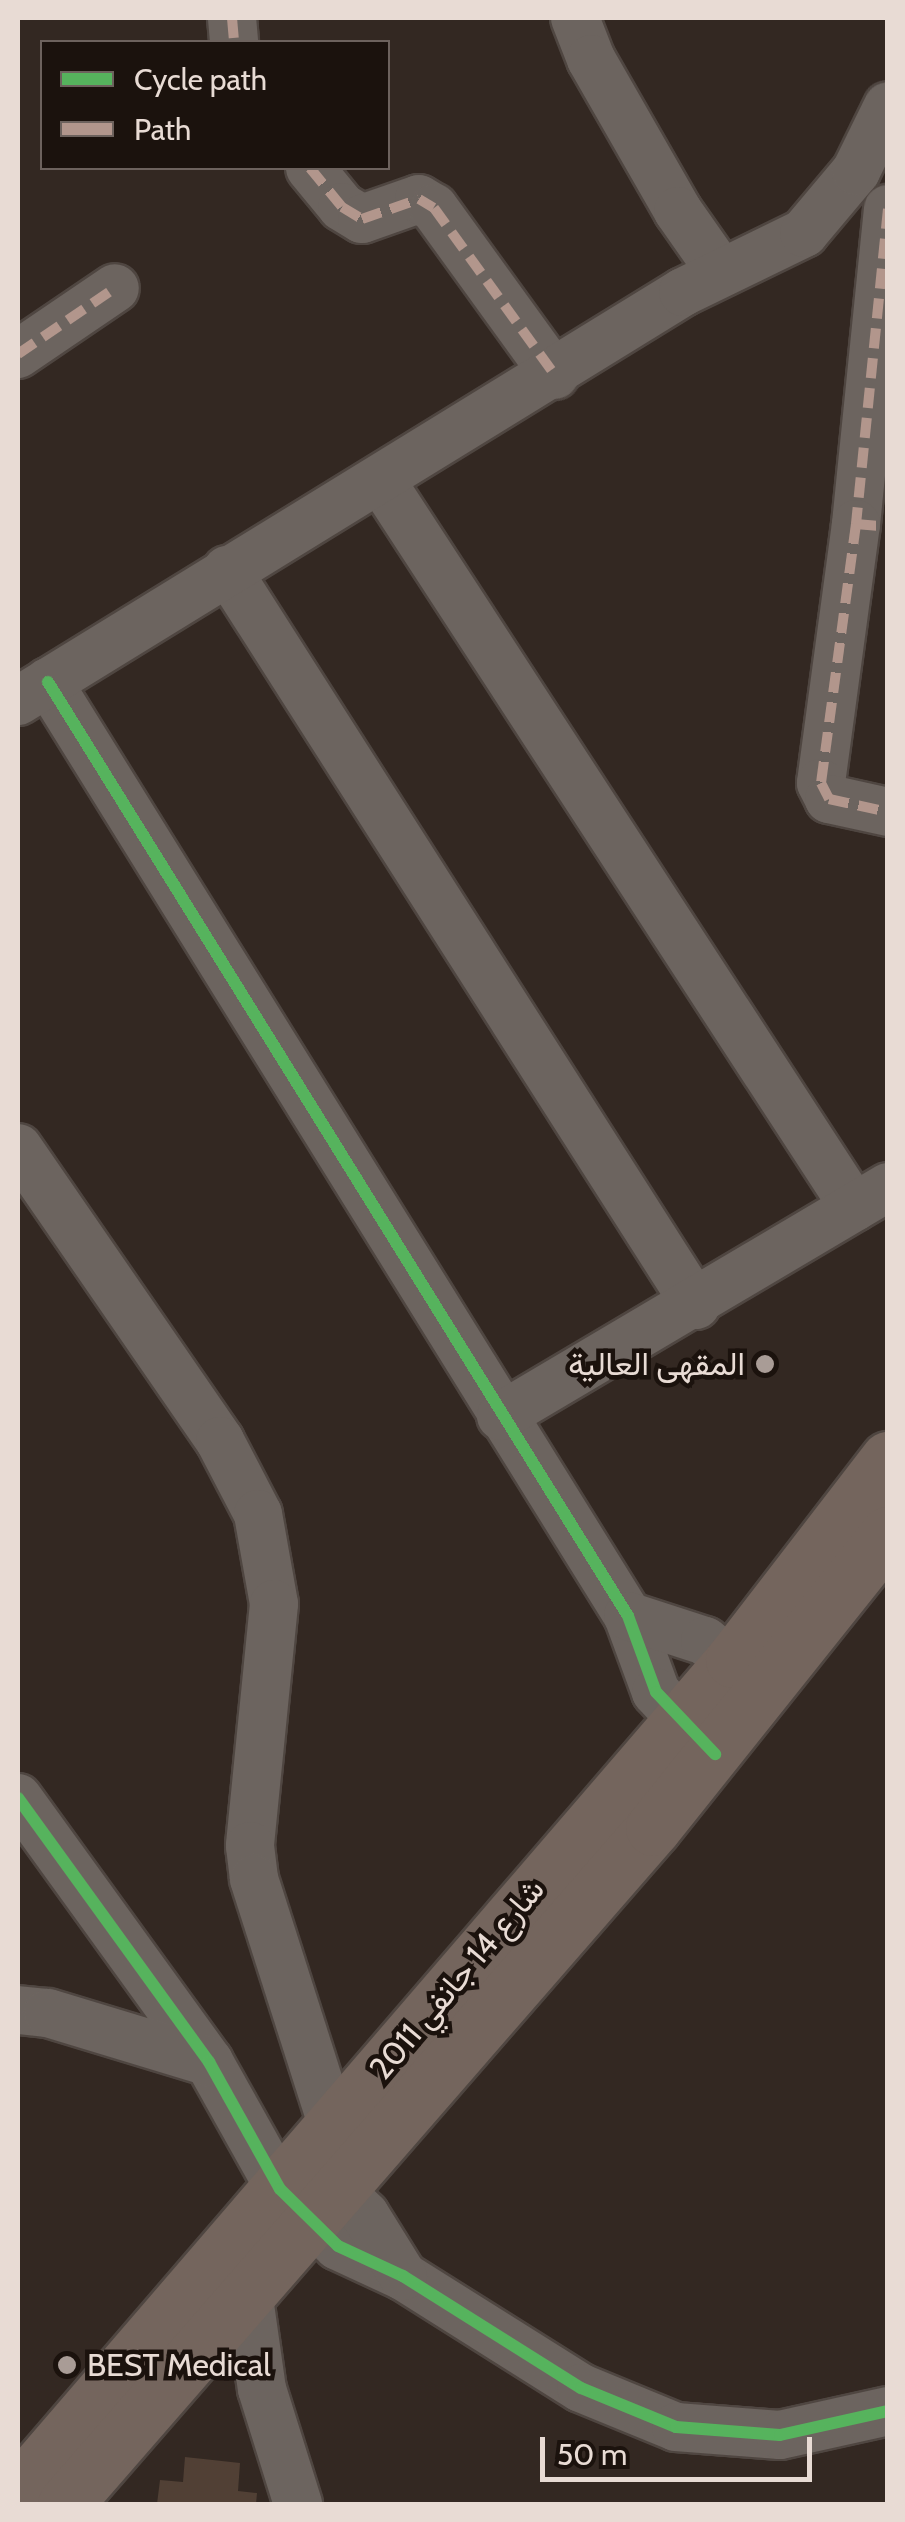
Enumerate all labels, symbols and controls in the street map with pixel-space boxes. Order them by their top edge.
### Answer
legend [40,40,390,170]
text: Cycle path [134,61,267,98]
text: Path [134,111,191,148]
place label: المقهى العالية [568,1345,745,1383]
marker: المقهى العالية [754,1353,776,1375]
street label: شارع 14 جانفي 2011 [362,1871,552,2087]
place label: BEST Medical [87,2346,271,2384]
marker: BEST Medical [56,2354,78,2376]
scale bar [545,2417,818,2479]
text: 50 m [557,2436,627,2473]

